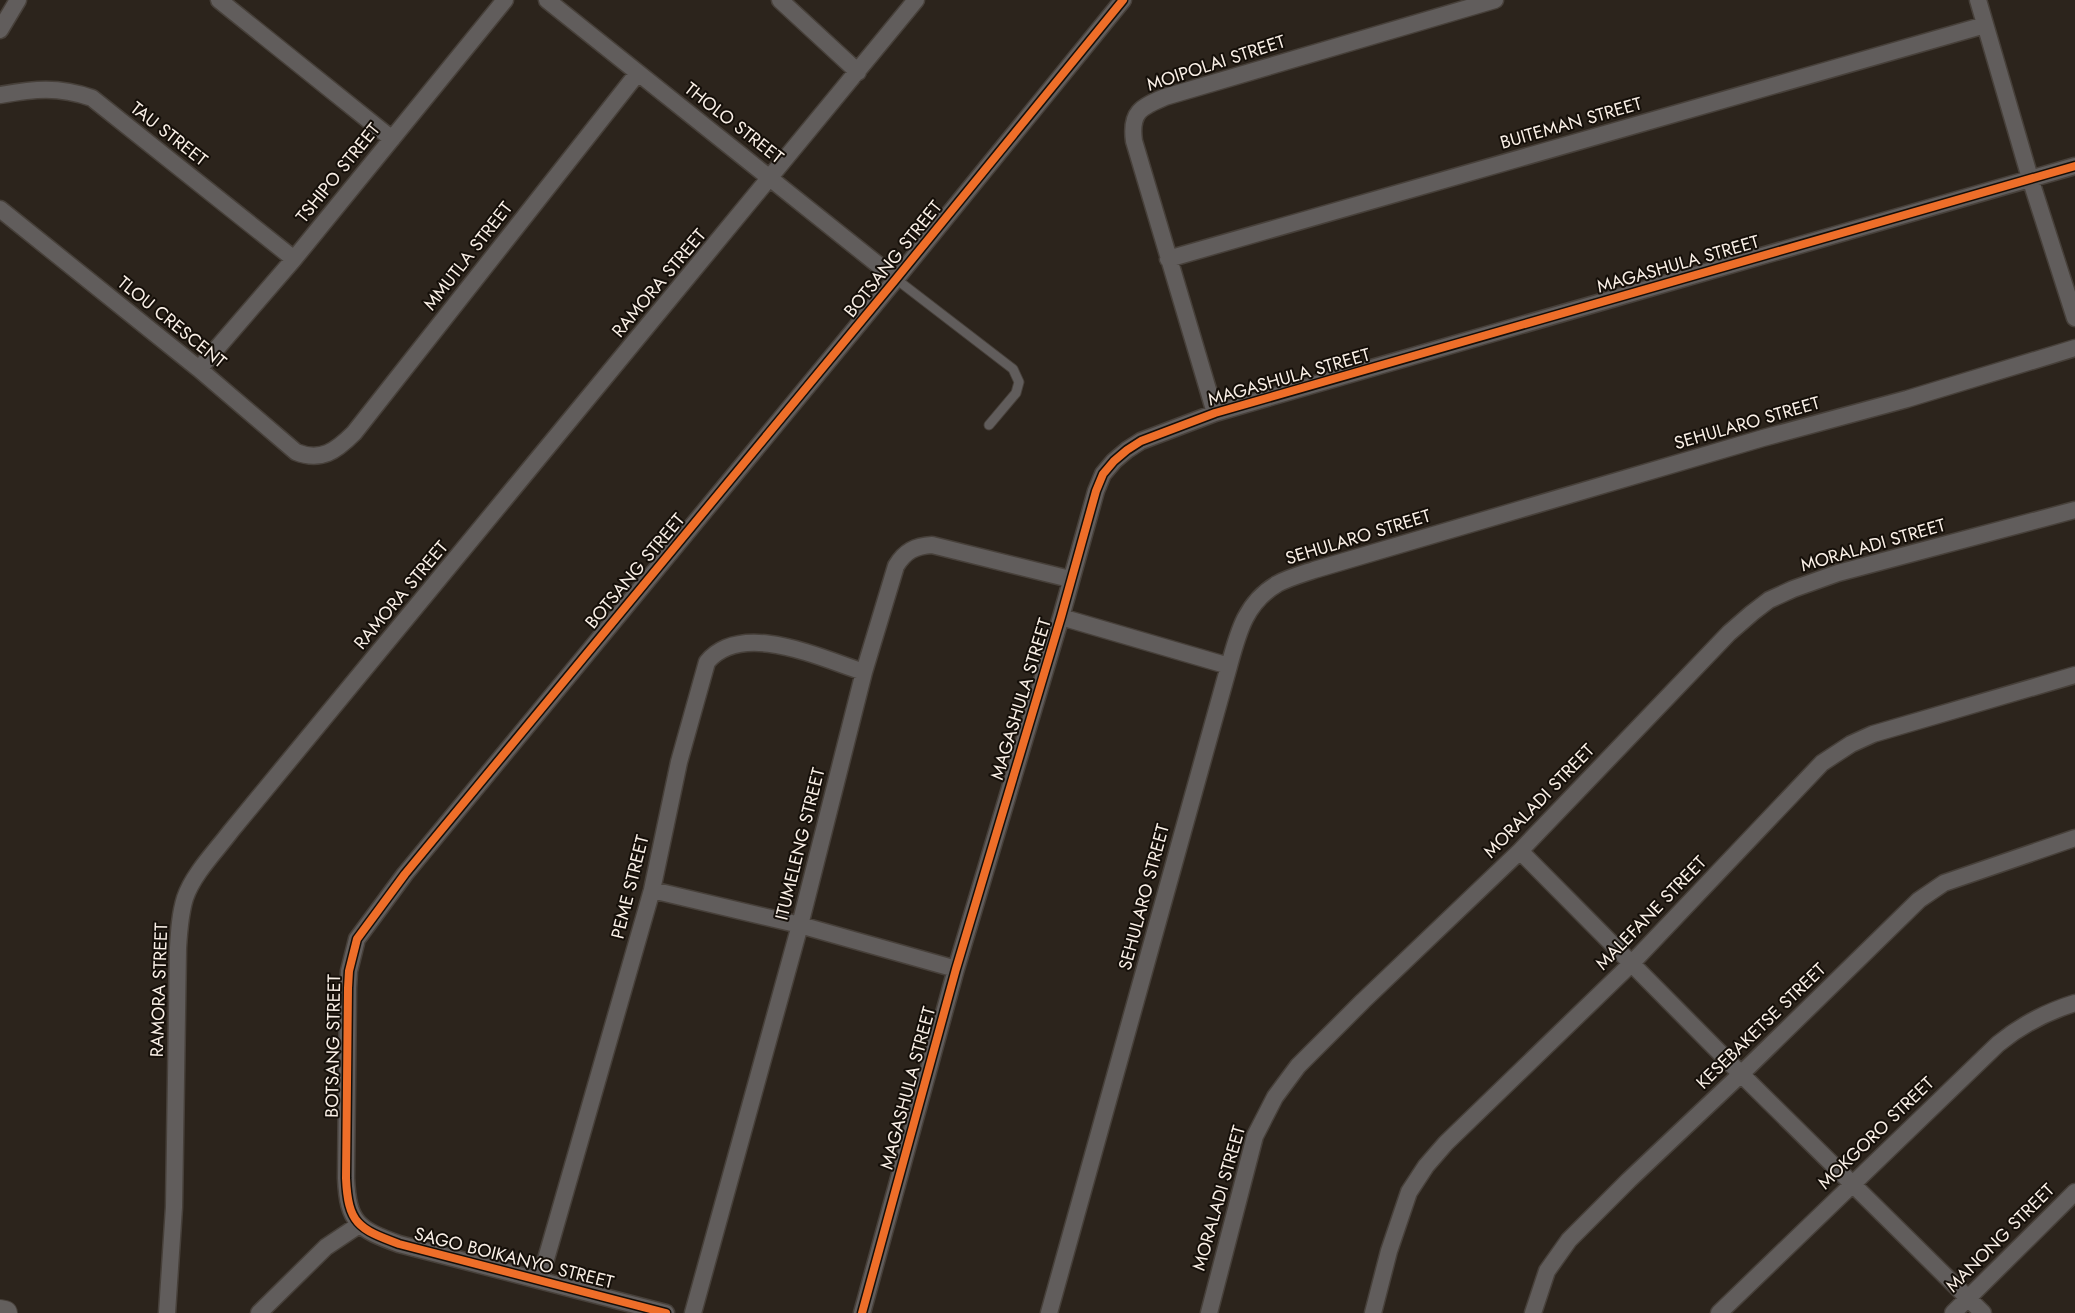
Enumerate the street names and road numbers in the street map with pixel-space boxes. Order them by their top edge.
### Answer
street label: MOIPOLAI STREET [1143,28,1289,98]
street label: THOLO STREET [679,76,789,170]
street label: BUITEMAN STREET [1497,90,1645,156]
street label: TAU STREET [125,96,214,173]
street label: TSHIPO STREET [290,117,387,228]
street label: BOTSANG STREET [838,195,949,323]
street label: MMUTLA STREET [417,196,519,316]
street label: RAMORA STREET [606,223,713,343]
street label: MAGASHULA STREET [1594,228,1763,300]
street label: TLOU CRESCENT [112,270,233,375]
street label: MAGASHULA STREET [1205,341,1374,413]
street label: SEHULARO STREET [1671,390,1824,456]
street label: SEHULARO STREET [1282,502,1434,571]
street label: BOTSANG STREET [579,507,692,634]
street label: MORALADI STREET [1797,512,1949,578]
street label: RAMORA STREET [348,535,455,655]
street label: MAGASHULA STREET [984,614,1058,783]
street label: MORALADI STREET [1478,738,1601,864]
street label: ITUMELENG STREET [768,764,832,923]
street label: SEHULARO STREET [1112,820,1176,973]
street label: PEME STREET [605,832,656,942]
street label: MALEFANE STREET [1590,850,1713,976]
street label: RAMORA STREET [144,922,174,1058]
street label: KESEBAKETSE STREET [1690,957,1832,1095]
street label: BOTSANG STREET [319,973,347,1118]
street label: MAGASHULA STREET [874,1003,942,1172]
street label: MOKGORO STREET [1812,1070,1940,1195]
street label: MORALADI STREET [1186,1122,1252,1274]
street label: MANONG STREET [1940,1177,2061,1298]
street label: SAGO BOIKANYO STREET [412,1221,617,1296]

